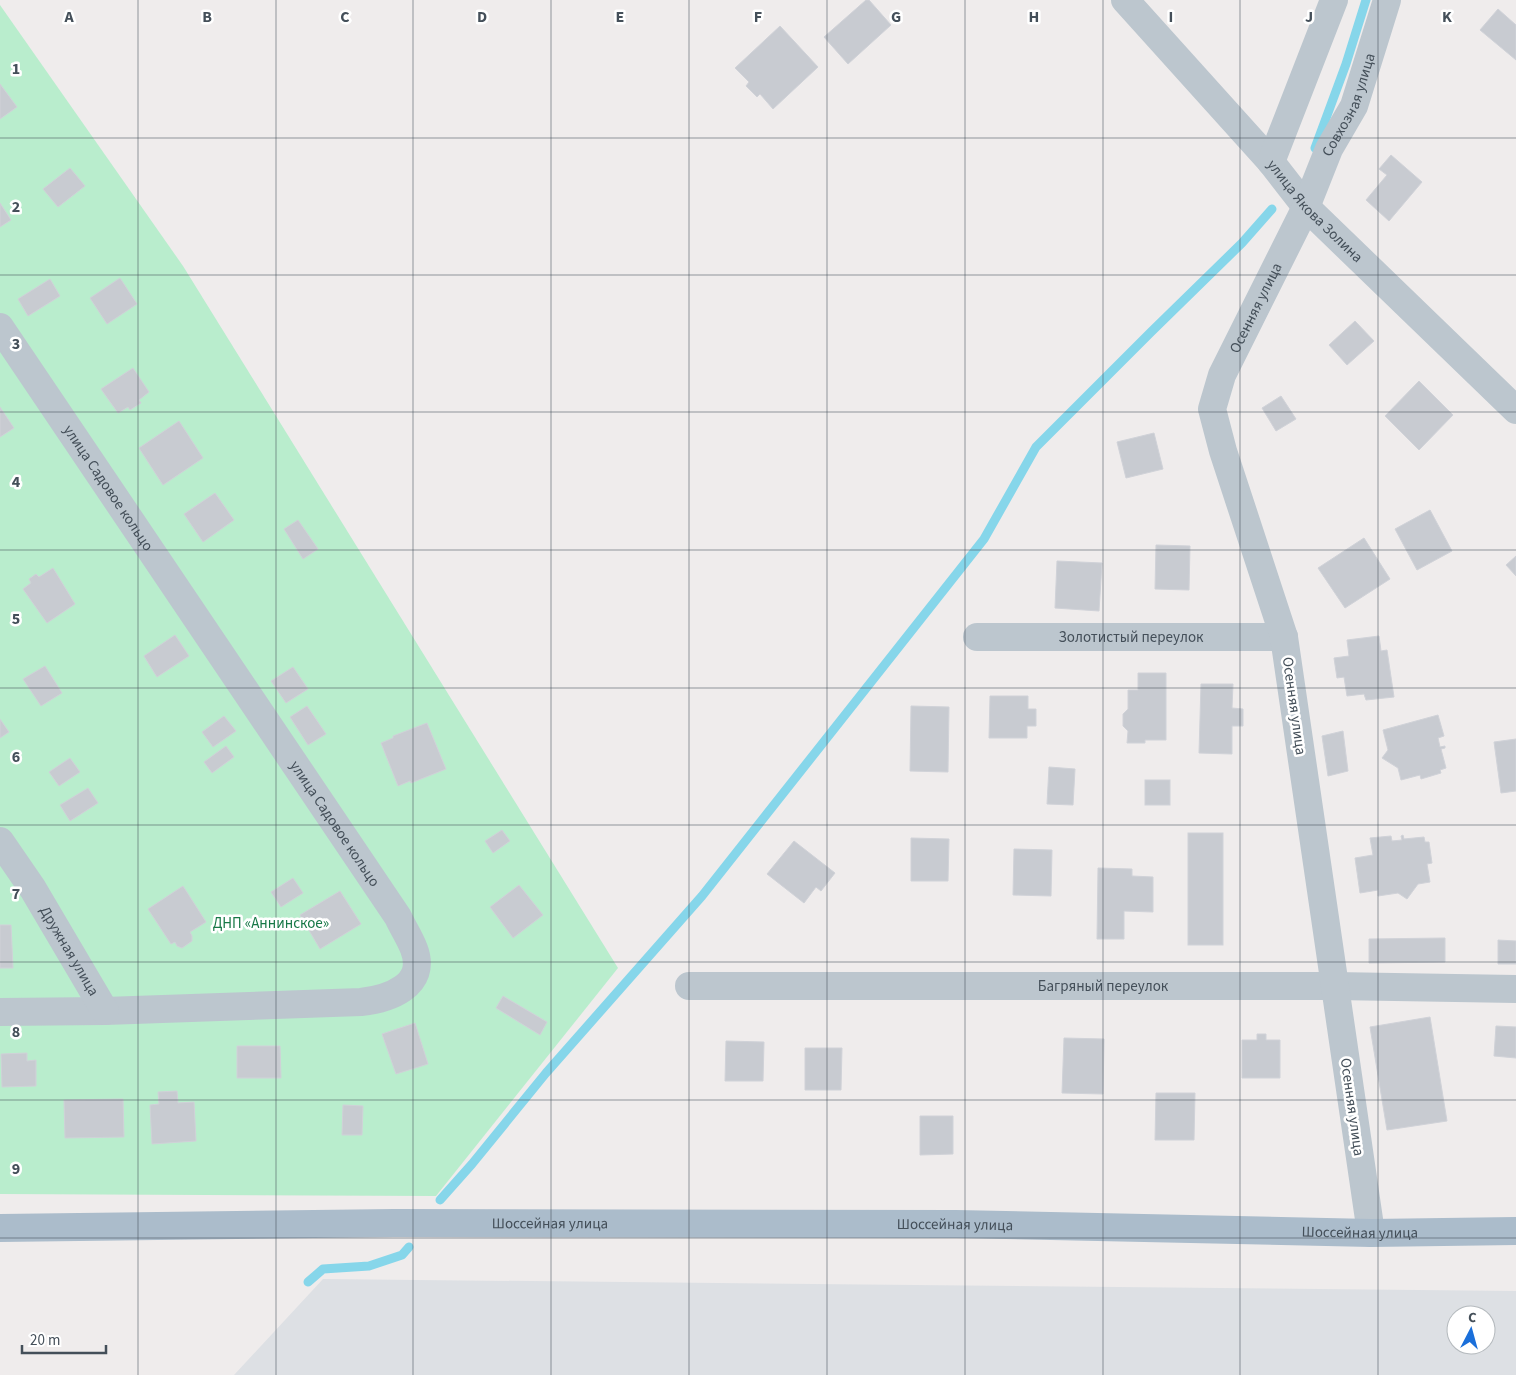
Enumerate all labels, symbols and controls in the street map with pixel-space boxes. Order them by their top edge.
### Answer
text: A [63,6,74,28]
text: B [202,6,212,28]
text: C [340,6,350,28]
text: D [477,6,487,28]
text: E [616,6,624,28]
text: F [754,6,762,28]
text: G [891,6,901,28]
text: H [1029,6,1039,28]
text: I [1169,6,1173,28]
text: J [1305,6,1313,28]
text: K [1442,6,1452,28]
street label: Совхозная улица [1317,50,1380,159]
text: 1 [12,58,20,80]
street label: улица Якова Золина [1262,155,1368,267]
text: 2 [12,196,20,218]
street label: Осенняя улица [1224,259,1287,357]
text: 3 [12,333,20,355]
street label: улица Садовое кольцо [58,421,159,555]
text: 4 [12,471,21,493]
text: 5 [12,608,20,630]
street label: Золотистый переулок [1059,627,1204,648]
street label: Осенняя улица [1277,656,1311,756]
text: 6 [12,746,20,768]
street label: улица Садовое кольцо [285,756,385,891]
text: 7 [12,883,20,905]
street label: Дружная улица [35,902,104,1000]
park label: ДНП «Аннинское» [213,913,329,934]
street label: Багряный переулок [1038,976,1169,997]
text: 8 [12,1021,20,1043]
street label: Осенняя улица [1335,1057,1369,1157]
text: 9 [12,1158,20,1180]
street label: Шоссейная улица [492,1213,608,1234]
street label: Шоссейная улица [897,1213,1013,1236]
street label: Шоссейная улица [1301,1221,1418,1244]
north arrow [1446,1305,1496,1355]
text: С [1467,1308,1477,1328]
scale bar [22,1322,106,1354]
text: 20 m [30,1330,60,1351]

